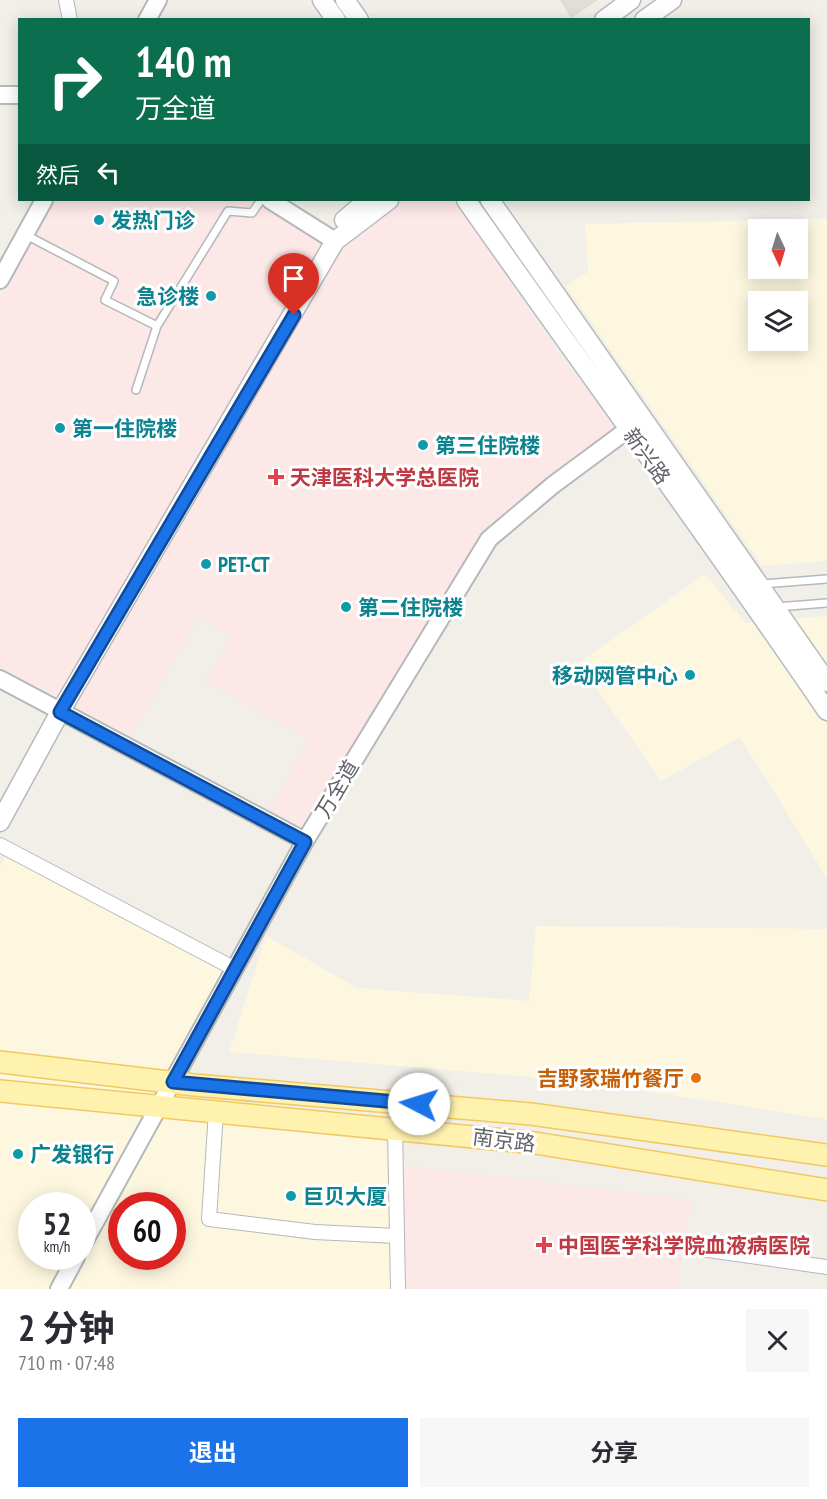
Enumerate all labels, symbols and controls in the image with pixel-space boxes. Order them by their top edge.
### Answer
text: 140 m [135,34,232,89]
icon: right [36,42,114,120]
text: 万全道 [135,91,216,125]
icon: left [92,156,125,189]
text: 然后 [36,161,80,189]
place label: 发热门诊 [111,207,196,234]
marker: 发热门诊 [92,213,106,227]
north arrow [748,219,808,279]
map controls [748,219,808,351]
pin [268,253,319,315]
icon: arrive [277,262,310,295]
place label: 急诊楼 [136,283,199,310]
marker: 急诊楼 [204,289,218,303]
button: layers [748,291,808,351]
place label: 第一住院楼 [72,415,177,442]
marker: 第一住院楼 [53,421,67,435]
street label: 新兴路 [618,423,676,489]
place label: 第三住院楼 [435,432,540,459]
marker: 第三住院楼 [416,438,430,452]
place label: 天津医科大学总医院 [290,464,479,491]
marker: 天津医科大学总医院 [267,468,285,486]
place label: PET-CT [218,551,270,578]
marker: PET-CT [199,557,213,571]
place label: 第二住院楼 [358,594,463,621]
marker: 第二住院楼 [339,600,353,614]
place label: 移动网管中心 [552,662,678,689]
marker: 移动网管中心 [683,668,697,682]
street label: 万全道 [309,755,365,823]
place label: 吉野家瑞竹餐厅 [537,1065,684,1092]
marker: 吉野家瑞竹餐厅 [689,1071,703,1085]
position arrow [387,1072,451,1136]
street label: 南京路 [471,1123,537,1157]
place label: 广发银行 [30,1141,114,1168]
marker: 广发银行 [11,1147,25,1161]
place label: 巨贝大厦 [303,1183,387,1210]
marker: 巨贝大厦 [284,1189,298,1203]
speed limit sign: 60 [108,1192,186,1270]
text: 52 [43,1204,71,1243]
place label: 中国医学科学院血液病医院 [558,1232,810,1259]
marker: 中国医学科学院血液病医院 [535,1236,553,1254]
text: km/h [44,1237,70,1256]
text: 2 分钟 [18,1304,115,1351]
button: close [746,1309,809,1372]
text: 710 m · 07:48 [18,1350,115,1376]
button: 退出 [18,1418,408,1487]
button: 分享 [420,1418,809,1487]

